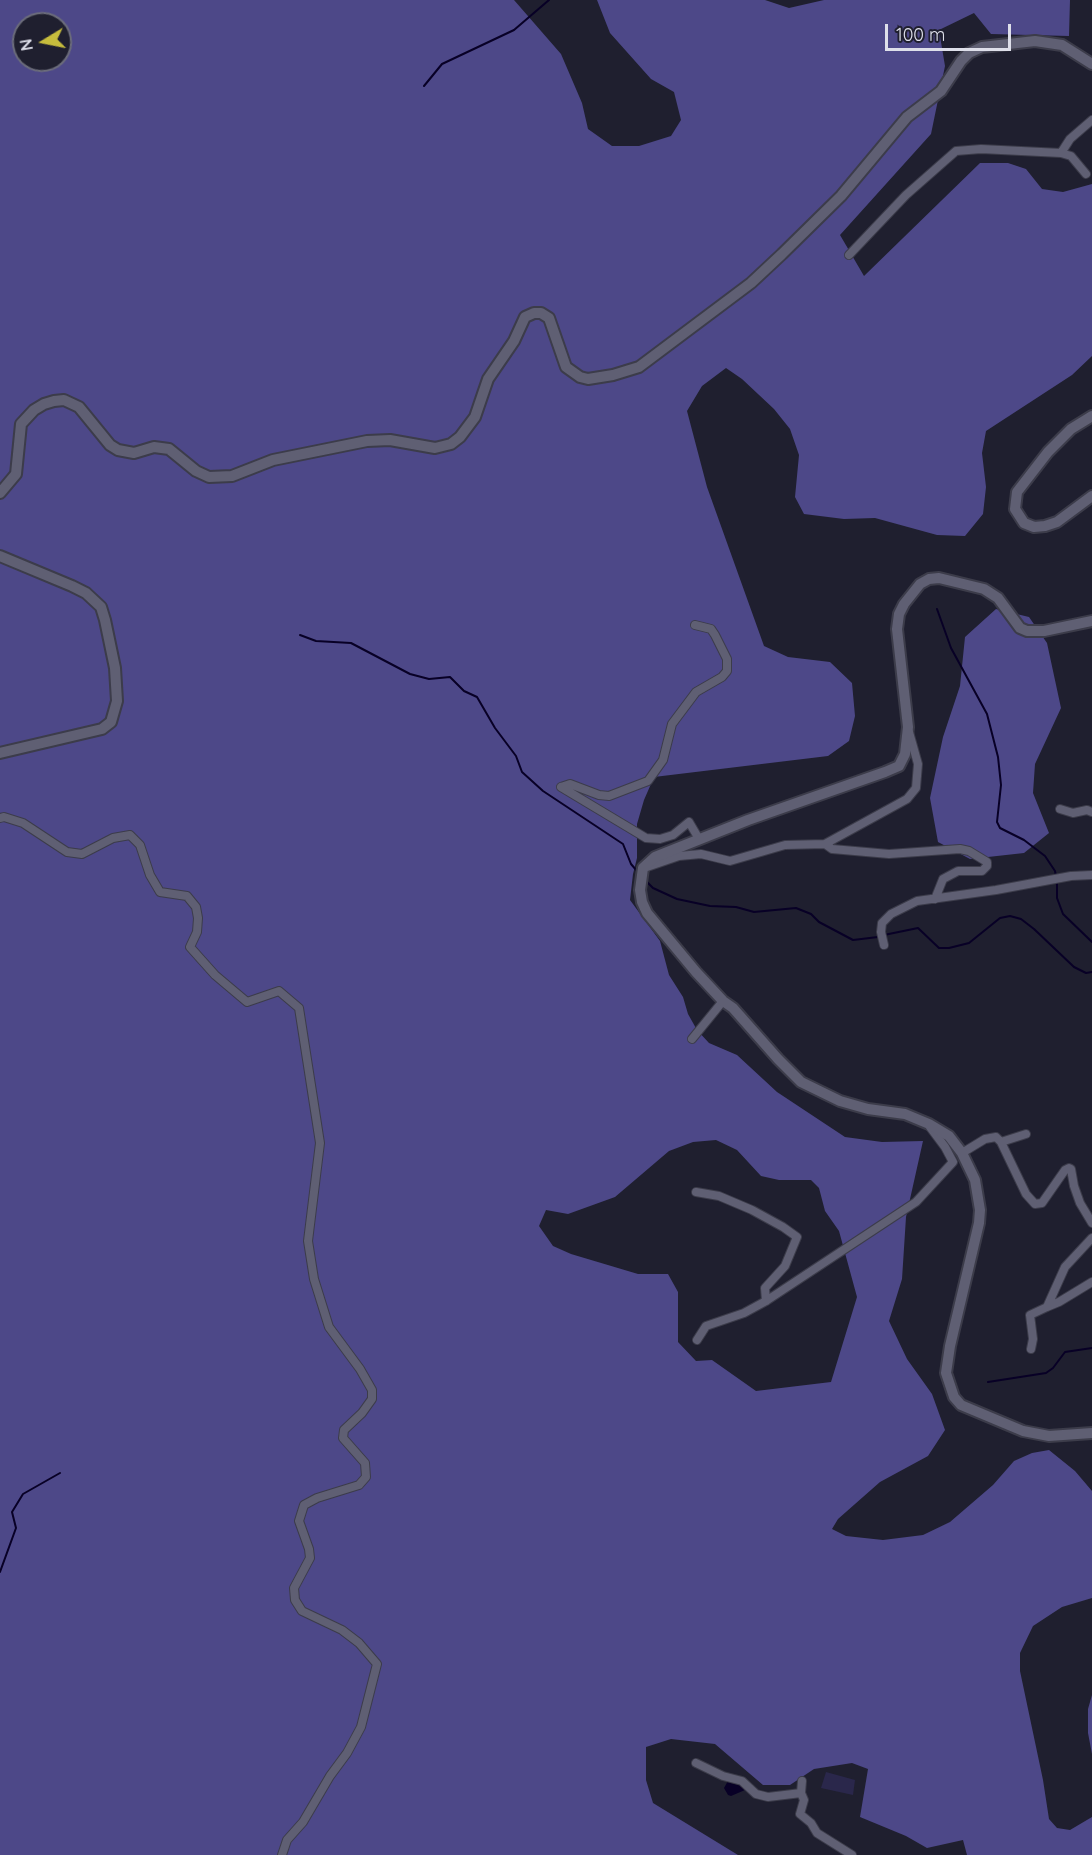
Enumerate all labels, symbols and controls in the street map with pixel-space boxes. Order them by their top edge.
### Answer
north arrow [12,12,72,72]
scale bar [888,12,1014,50]
text: 100 m [896,23,945,46]
text: N [15,37,37,52]

